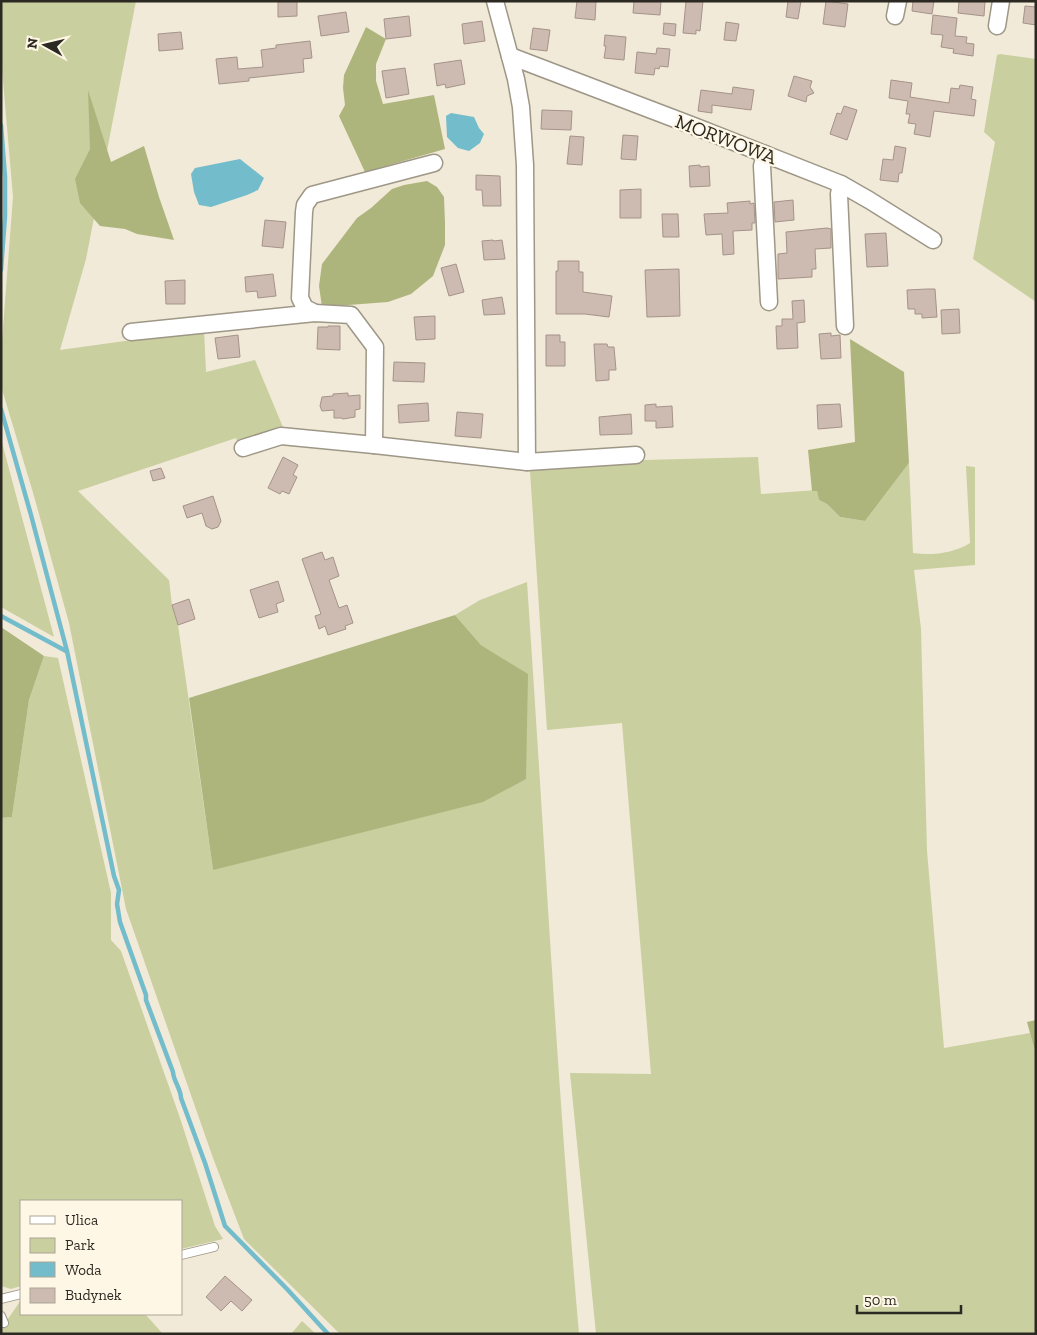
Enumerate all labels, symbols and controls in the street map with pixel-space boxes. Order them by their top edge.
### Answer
north arrow [20,20,70,70]
text: N [23,36,42,50]
street label: MORWOWA [672,109,781,170]
legend [20,1200,182,1315]
text: Ulica [65,1211,98,1229]
text: Park [65,1236,95,1254]
text: Woda [65,1261,102,1279]
scale bar [857,1282,961,1314]
text: Budynek [65,1286,122,1304]
text: 50 m [864,1291,897,1309]

